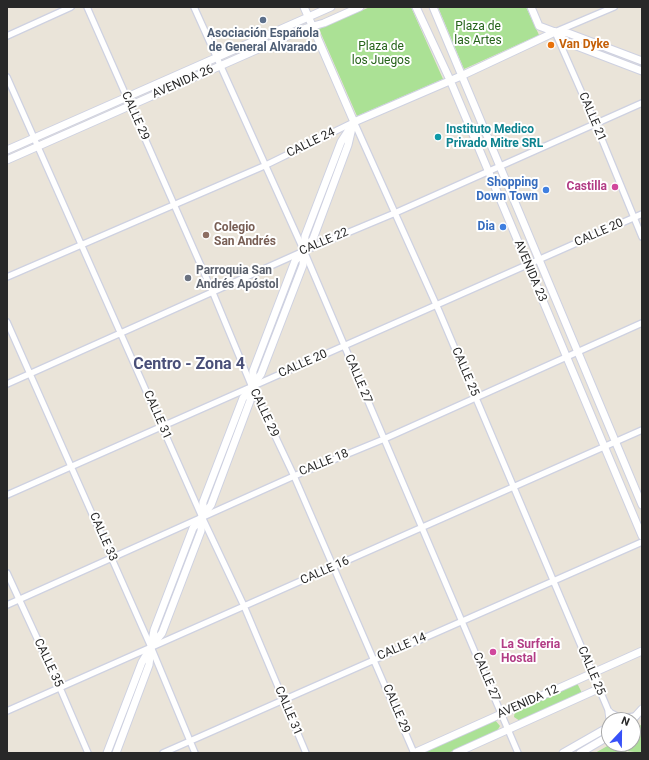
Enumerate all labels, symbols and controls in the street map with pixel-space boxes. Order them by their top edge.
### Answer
marker: Asociación Española de General Alvarado [258,15,268,25]
park label: Plaza de las Artes [454,20,502,48]
place label: Asociación Española de General Alvarado [207,27,319,55]
place label: Van Dyke [559,38,609,52]
park label: Plaza de los Juegos [352,40,410,68]
marker: Van Dyke [546,40,556,50]
street label: AVENIDA 26 [150,62,216,102]
street label: CALLE 29 [118,89,152,143]
street label: CALLE 21 [575,90,609,144]
place label: Instituto Medico Privado Mitre SRL [446,123,543,151]
street label: CALLE 24 [285,125,337,161]
marker: Instituto Medico Privado Mitre SRL [433,132,443,142]
place label: Shopping Down Town [476,176,538,204]
place label: Castilla [567,180,607,194]
marker: Castilla [610,182,620,192]
marker: Shopping Down Town [541,185,551,195]
street label: CALLE 20 [572,216,626,250]
place label: Dia [478,220,495,234]
place label: Colegio San Andrés [214,221,276,249]
marker: Dia [498,222,508,232]
street label: CALLE 22 [297,225,351,259]
marker: Colegio San Andrés [201,230,211,240]
street label: AVENIDA 23 [511,238,549,304]
place label: Parroquia San Andrés Apóstol [196,264,279,292]
marker: Parroquia San Andrés Apóstol [183,273,193,283]
street label: CALLE 25 [448,345,482,399]
street label: CALLE 20 [276,347,330,381]
street label: CALLE 27 [341,352,375,406]
district label: Centro - Zona 4 [133,355,245,375]
street label: CALLE 29 [247,386,281,440]
street label: CALLE 31 [140,388,174,442]
street label: CALLE 18 [297,447,351,479]
street label: CALLE 33 [86,510,120,564]
street label: CALLE 16 [298,554,352,588]
street label: CALLE 14 [375,630,429,664]
street label: CALLE 35 [31,636,65,690]
place label: La Surferia Hostal [501,638,560,666]
street label: CALLE 25 [574,644,608,698]
marker: La Surferia Hostal [488,647,498,657]
street label: CALLE 27 [469,650,503,704]
street label: CALLE 29 [379,682,413,736]
street label: AVENIDA 12 [495,682,561,722]
street label: CALLE 31 [271,684,305,738]
north arrow [601,712,641,752]
text: N [619,714,631,729]

